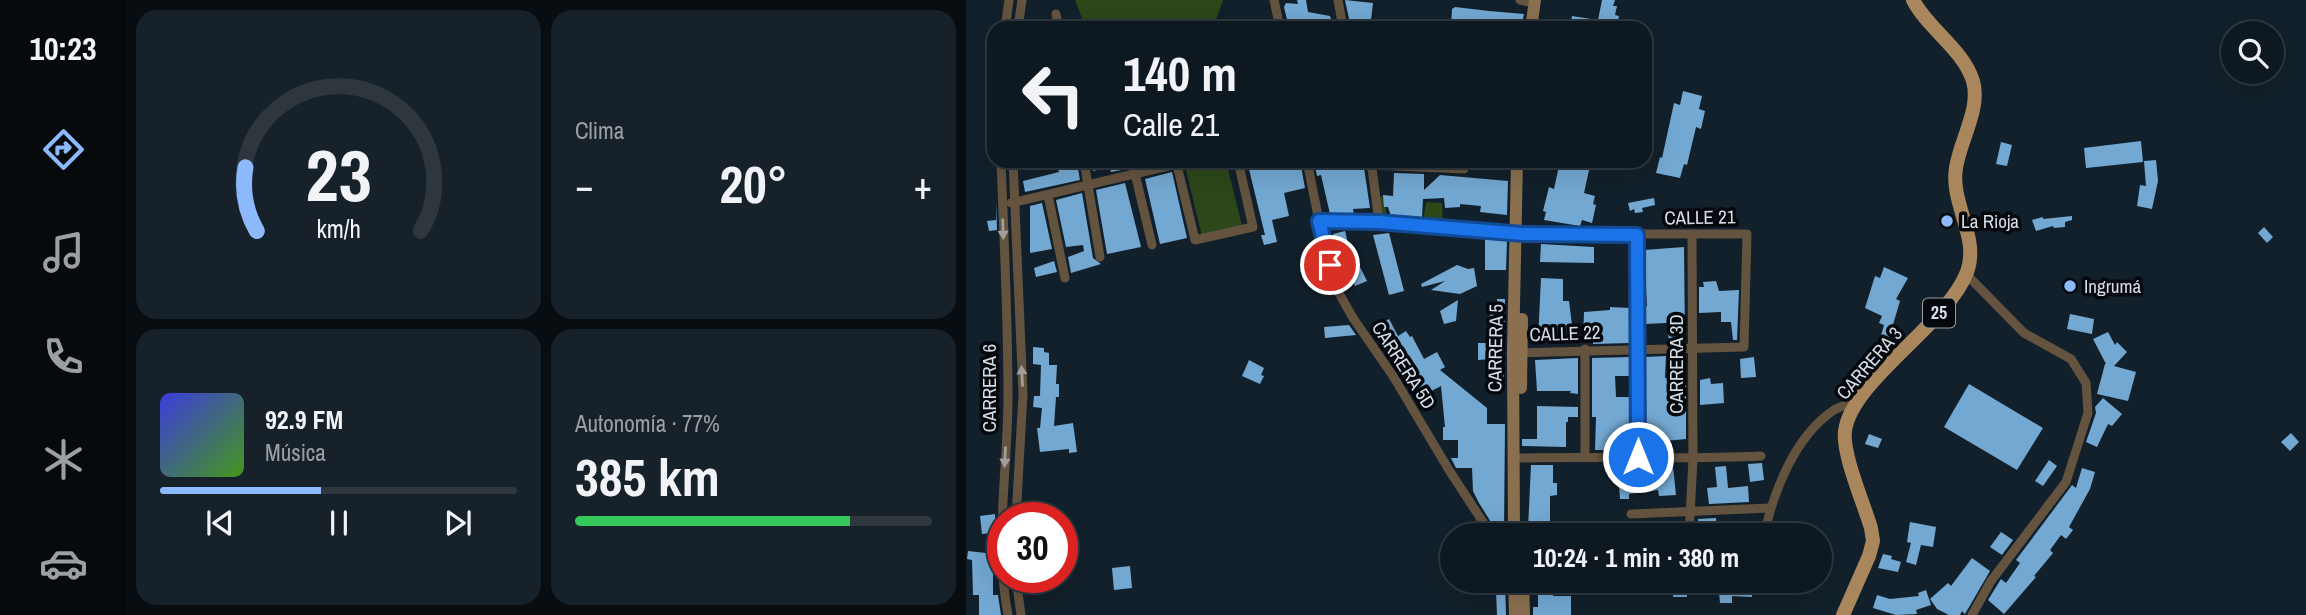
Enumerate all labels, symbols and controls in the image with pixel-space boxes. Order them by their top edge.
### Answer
map controls [2221,21,2284,84]
button: search [2221,21,2284,84]
text: 10:23 [29,27,97,70]
text: 140 m [1123,40,1237,106]
icon: left [1008,49,1099,140]
text: Calle 21 [1123,103,1219,146]
text: Clima [575,115,624,146]
icon: directions [39,125,88,174]
text: 23 [305,126,372,224]
text: 20° [719,149,788,219]
text: − [575,160,593,211]
text: + [914,160,932,211]
street label: CALLE 21 [1664,203,1736,231]
place label: La Rioja [1961,208,2019,234]
text: km/h [316,211,361,245]
marker: La Rioja [1939,213,1955,229]
one-way arrow [998,218,1009,240]
icon: music [39,228,88,277]
pin [1300,235,1360,295]
icon: arrive [1311,246,1349,284]
place label: Ingrumá [2084,273,2141,299]
marker: Ingrumá [2062,278,2078,294]
road number: 25 [1923,298,1955,328]
street label: CARRERA 5 [1481,303,1509,392]
street label: CARRERA 3D [1663,314,1689,414]
street label: CARRERA 5D [1366,316,1442,414]
street label: CALLE 22 [1529,319,1601,347]
street label: CARRERA 3 [1830,321,1908,405]
icon: phone [39,332,88,381]
street label: CARRERA 6 [976,344,1002,432]
one-way arrow [1017,365,1028,387]
text: 92.9 FM [265,402,343,437]
text: Autonomía · 77% [575,408,720,439]
position arrow [1601,420,1675,494]
icon: climate [39,435,88,484]
text: Música [265,437,326,468]
text: 385 km [575,442,720,512]
one-way arrow [999,446,1010,468]
speed limit sign: 30 [987,502,1078,593]
icon: previous [201,504,239,542]
icon: pause [320,504,358,542]
icon: next [439,504,477,542]
icon: car [39,539,88,588]
text: 10:24 · 1 min · 380 m [1533,540,1739,575]

